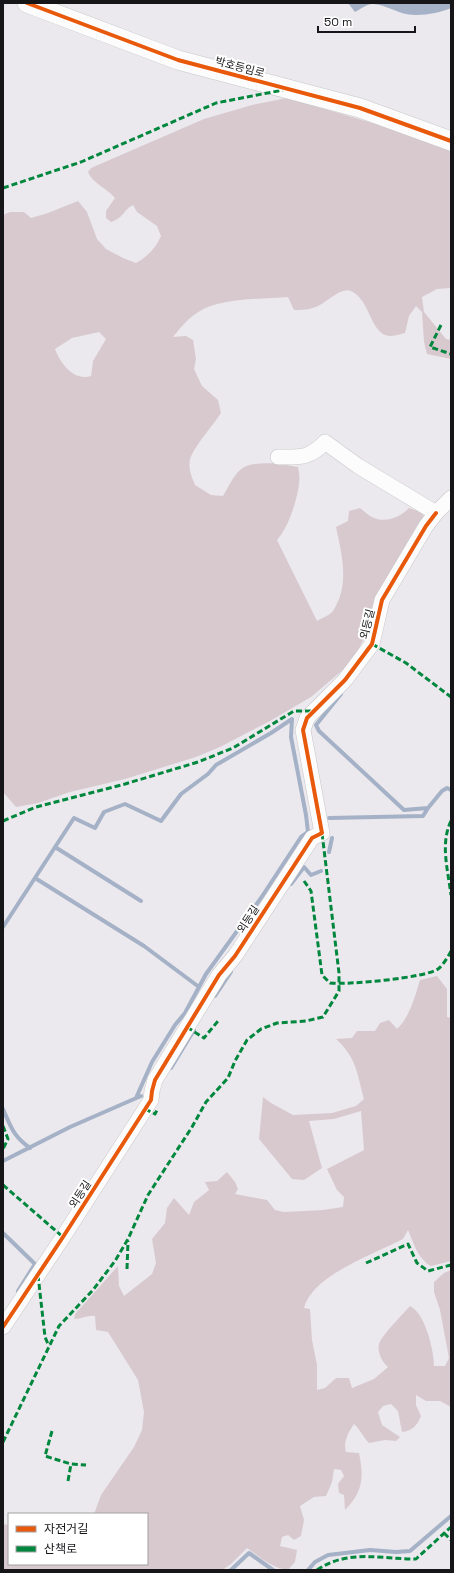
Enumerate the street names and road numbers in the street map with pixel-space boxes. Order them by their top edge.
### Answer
street label: 박호등임로 [214,54,266,80]
street label: 외등길 [357,608,377,640]
street label: 외등길 [234,902,262,936]
street label: 외등길 [66,1177,94,1211]

